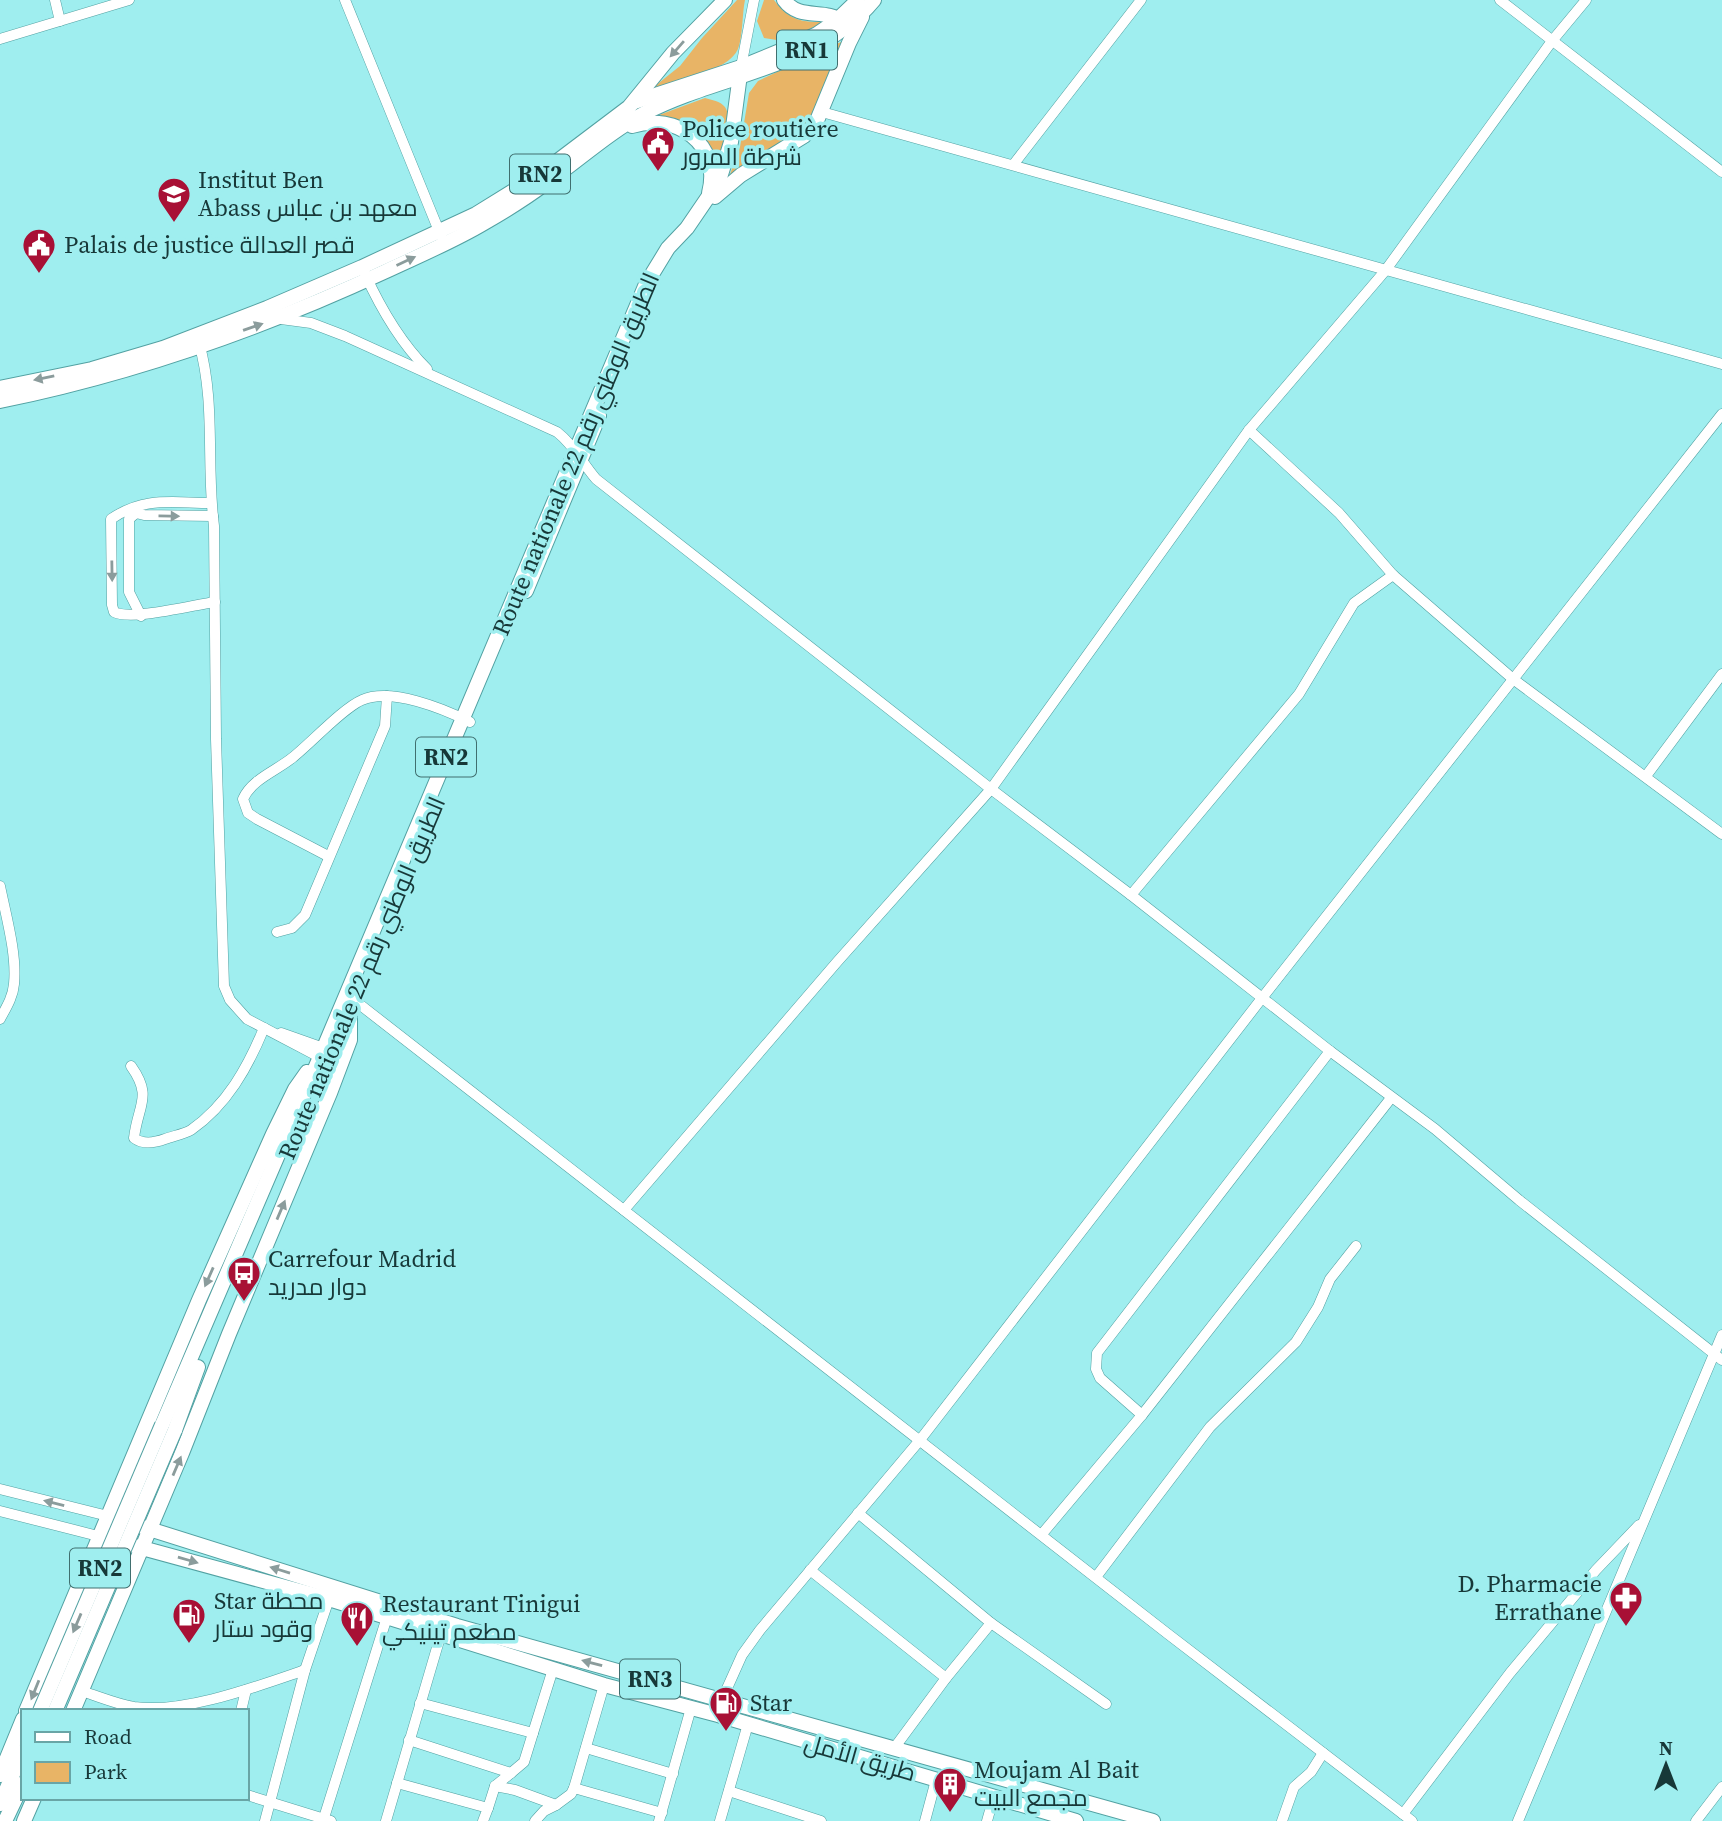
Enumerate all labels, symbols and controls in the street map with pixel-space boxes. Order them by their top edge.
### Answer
road number: RN1 [777,31,837,70]
one-way arrow [669,40,685,58]
place label: Police routière شرطة المرور [680,112,839,173]
public building icon: Police routière شرطة المرور [639,124,677,173]
road number: RN2 [510,154,570,194]
place label: Institut Ben Abass معهد بن عباس [198,163,418,224]
school or university icon: Institut Ben Abass معهد بن عباس [155,175,193,224]
public building icon: Palais de justice قصر العدالة [20,226,58,275]
place label: Palais de justice قصر العدالة [64,228,355,261]
one-way arrow [396,256,416,267]
street label: Route nationale 22 الطريق الوطني رقم [484,267,670,642]
one-way arrow [243,321,264,332]
one-way arrow [33,373,55,384]
one-way arrow [158,510,180,521]
one-way arrow [106,560,118,582]
road number: RN2 [416,737,476,776]
street label: Route nationale 22 الطريق الوطني رقم [270,791,456,1166]
one-way arrow [276,1199,287,1220]
place label: Carrefour Madrid دوار مدريد [268,1242,456,1303]
bus stop icon: Carrefour Madrid دوار مدريد [225,1254,263,1303]
one-way arrow [203,1267,215,1287]
one-way arrow [171,1456,183,1476]
one-way arrow [43,1497,65,1508]
road number: RN2 [70,1548,130,1588]
one-way arrow [177,1555,199,1566]
one-way arrow [269,1564,290,1575]
place label: D. Pharmacie Errathane [1457,1567,1602,1628]
pharmacy icon: D. Pharmacie Errathane [1607,1579,1645,1628]
place label: Star محطة وقود ستار [212,1584,323,1645]
place label: Restaurant Tinigui مطعم تينيكي [382,1587,580,1651]
fuel station icon: Star محطة وقود ستار [170,1596,208,1645]
restaurant icon: Restaurant Tinigui مطعم تينيكي [338,1599,376,1648]
one-way arrow [71,1613,82,1634]
one-way arrow [581,1658,602,1668]
road number: RN3 [620,1660,680,1698]
one-way arrow [29,1679,40,1700]
fuel station icon: Star [707,1684,745,1733]
place label: Star [750,1686,792,1719]
legend [21,1709,248,1800]
text: Road [84,1722,132,1751]
street label: طريق الأمل [801,1726,920,1789]
north arrow [1631,1730,1701,1800]
text: N [1659,1735,1673,1761]
place label: Moujam Al Bait مجمع البيت [974,1753,1139,1814]
text: Park [84,1757,128,1786]
building icon: Moujam Al Bait مجمع البيت [931,1765,969,1814]

